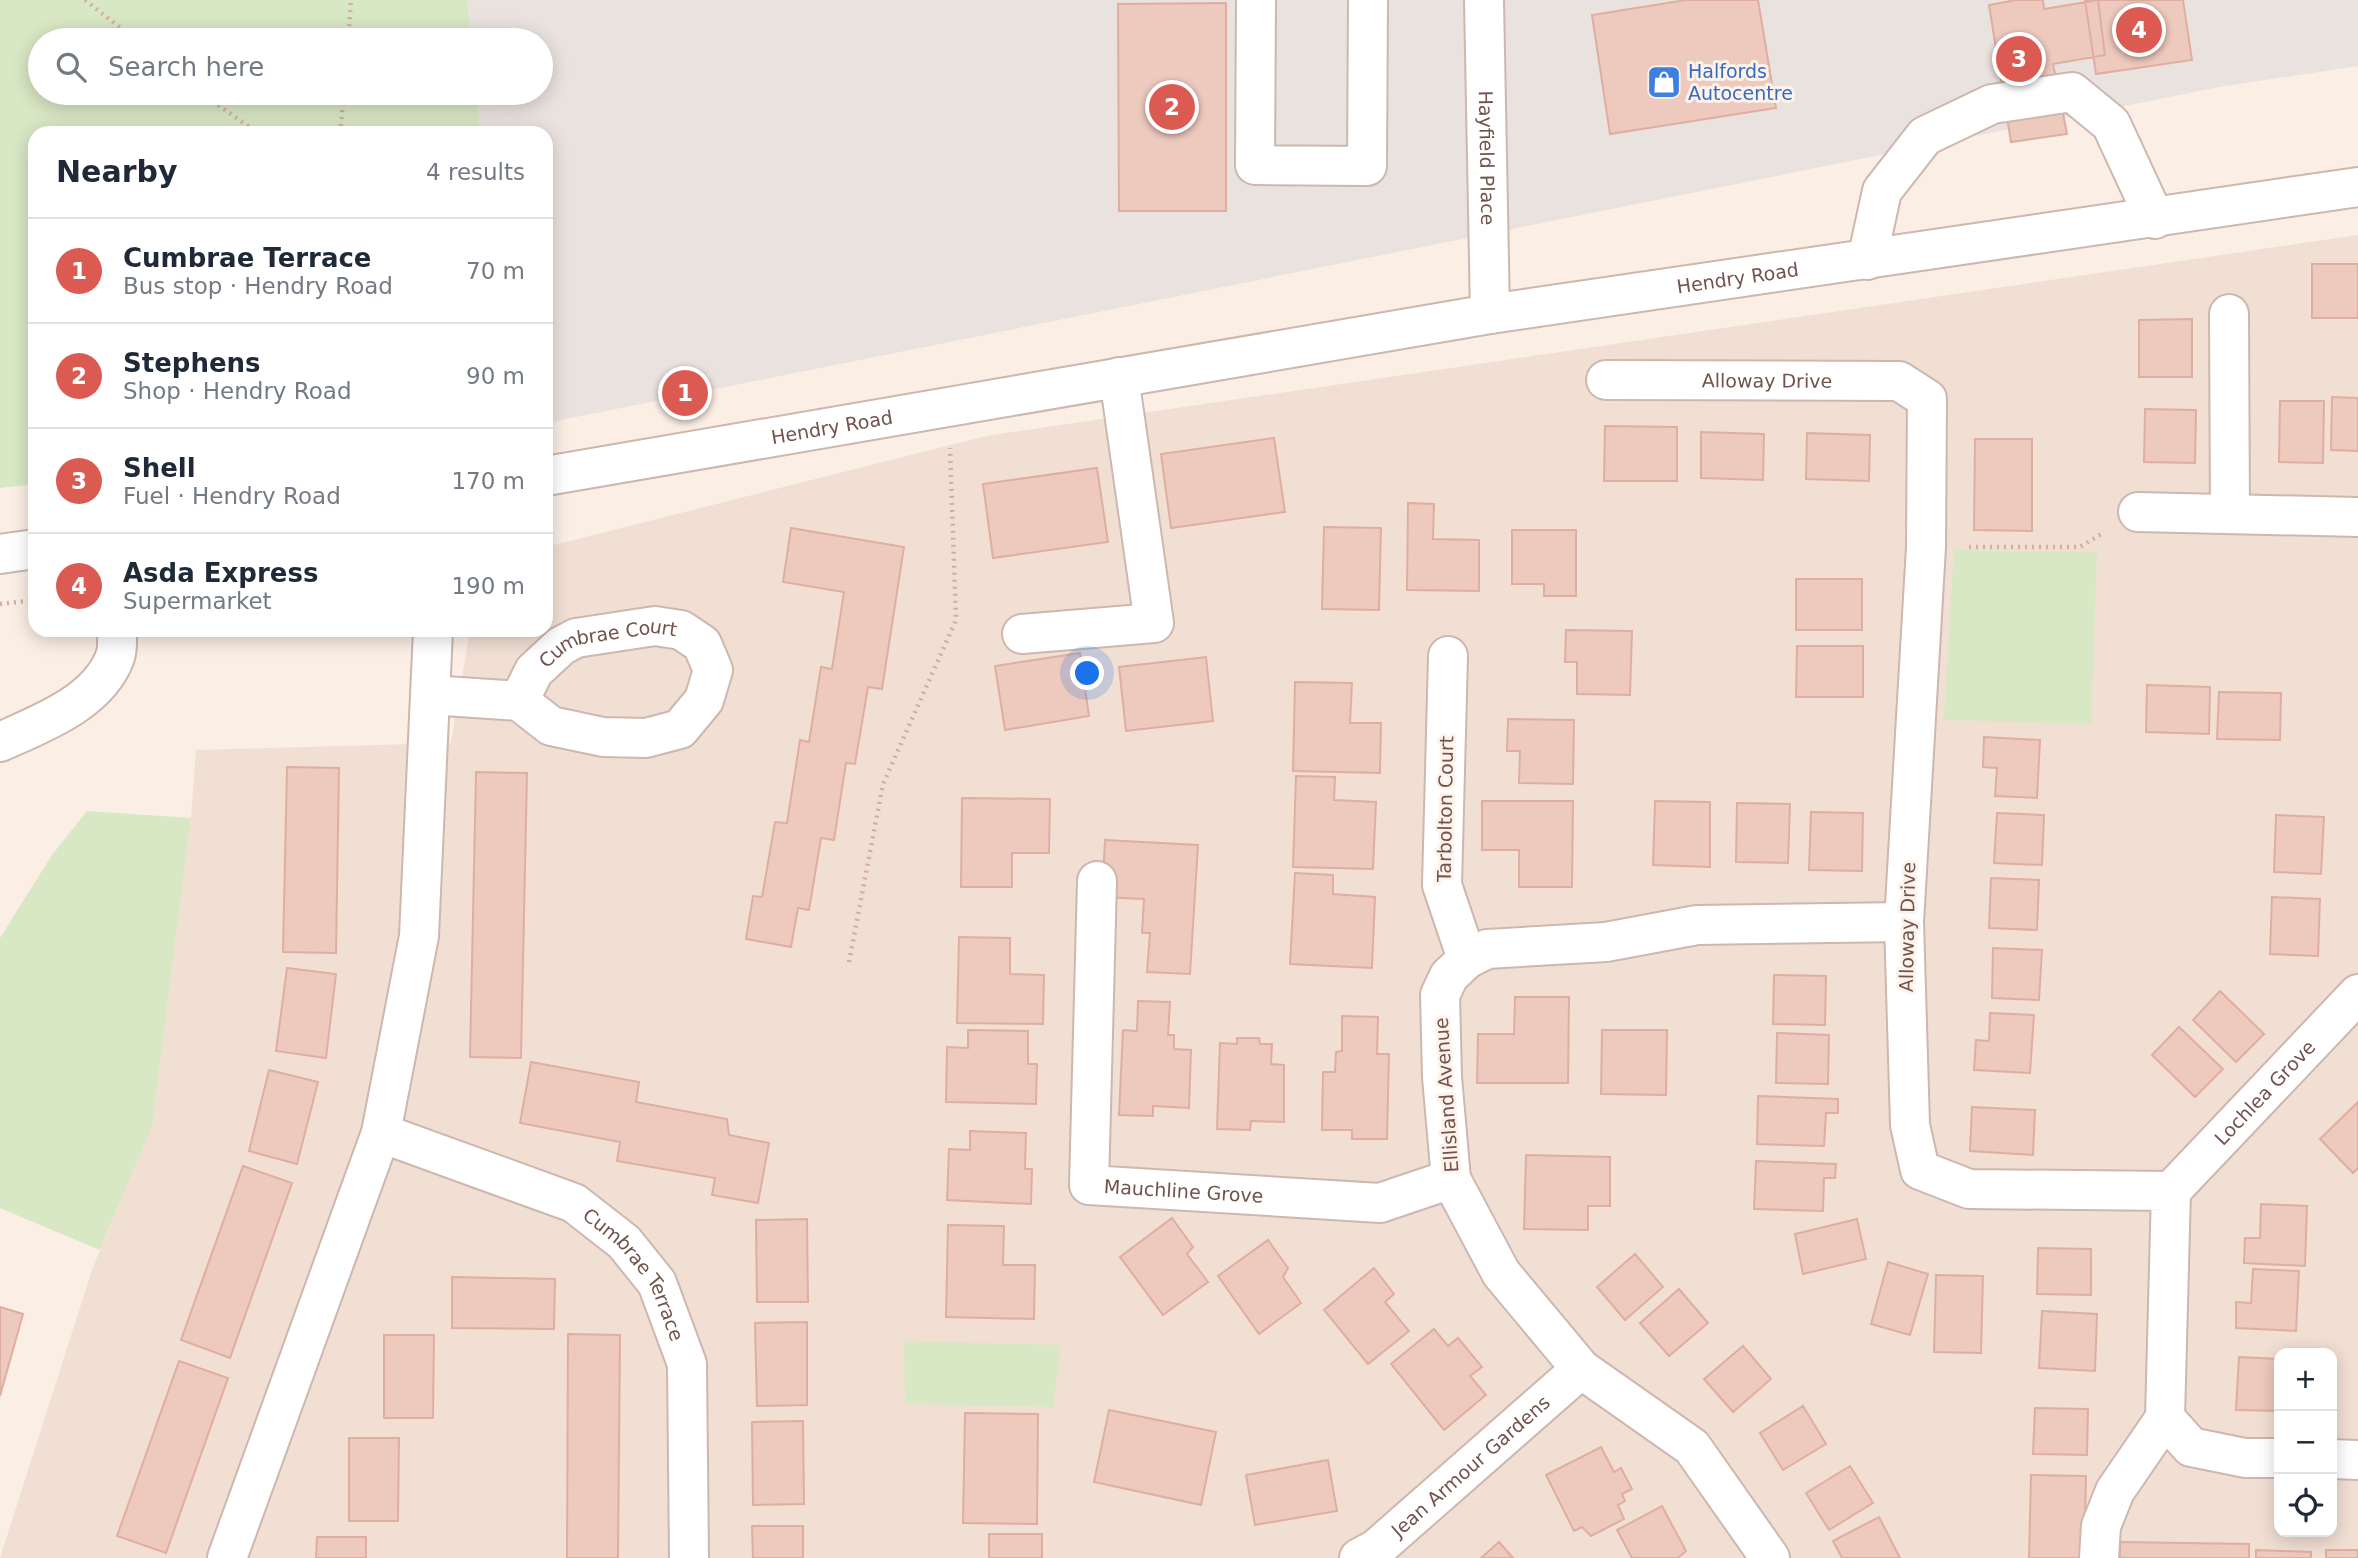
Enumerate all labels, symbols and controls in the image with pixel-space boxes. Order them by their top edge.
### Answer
pin: 4 [2116,4,2162,56]
search box [28,28,553,105]
pin: 3 [1996,33,2042,85]
icon: search [52,48,90,86]
text: Search here [108,52,264,82]
place label: Halfords Autocentre [1688,60,1793,104]
shop icon: Halfords Autocentre [1645,63,1683,101]
pin: 2 [1149,81,1195,133]
street label: Hayfield Place [1475,90,1499,226]
text: Nearby [56,154,178,189]
text: 4 results [426,159,525,185]
text: Cumbrae Terrace [123,243,372,273]
text: 1 [71,258,87,284]
text: 70 m [466,258,525,284]
street label: Hendry Road [1675,258,1800,298]
text: Bus stop · Hendry Road [123,273,393,299]
text: Stephens [123,348,261,378]
text: 2 [71,363,87,389]
text: 90 m [466,363,525,389]
pin: 1 [662,367,708,419]
street label: Alloway Drive [1702,369,1832,392]
text: Shop · Hendry Road [123,378,352,404]
street label: Hendry Road [769,406,894,448]
text: Shell [123,453,196,483]
text: 3 [71,468,87,494]
text: 170 m [451,468,525,494]
text: Fuel · Hendry Road [123,483,341,509]
text: Asda Express [123,558,318,588]
text: 4 [71,573,87,599]
text: 190 m [451,573,525,599]
text: Supermarket [123,588,272,614]
street label: Cumbrae Court [534,614,679,672]
your location [1070,656,1104,690]
street label: Tarbolton Court [1433,736,1457,883]
street label: Alloway Drive [1895,862,1919,992]
street label: Ellisland Avenue [1430,1017,1462,1173]
street label: Lochlea Grove [2210,1036,2319,1149]
street label: Mauchline Grove [1103,1175,1264,1207]
street label: Cumbrae Terrace [579,1203,688,1344]
map controls [2274,1348,2337,1537]
button: + [2274,1348,2337,1411]
street label: Jean Armour Gardens [1386,1391,1554,1542]
button: − [2274,1411,2337,1474]
button: locate [2274,1474,2337,1537]

